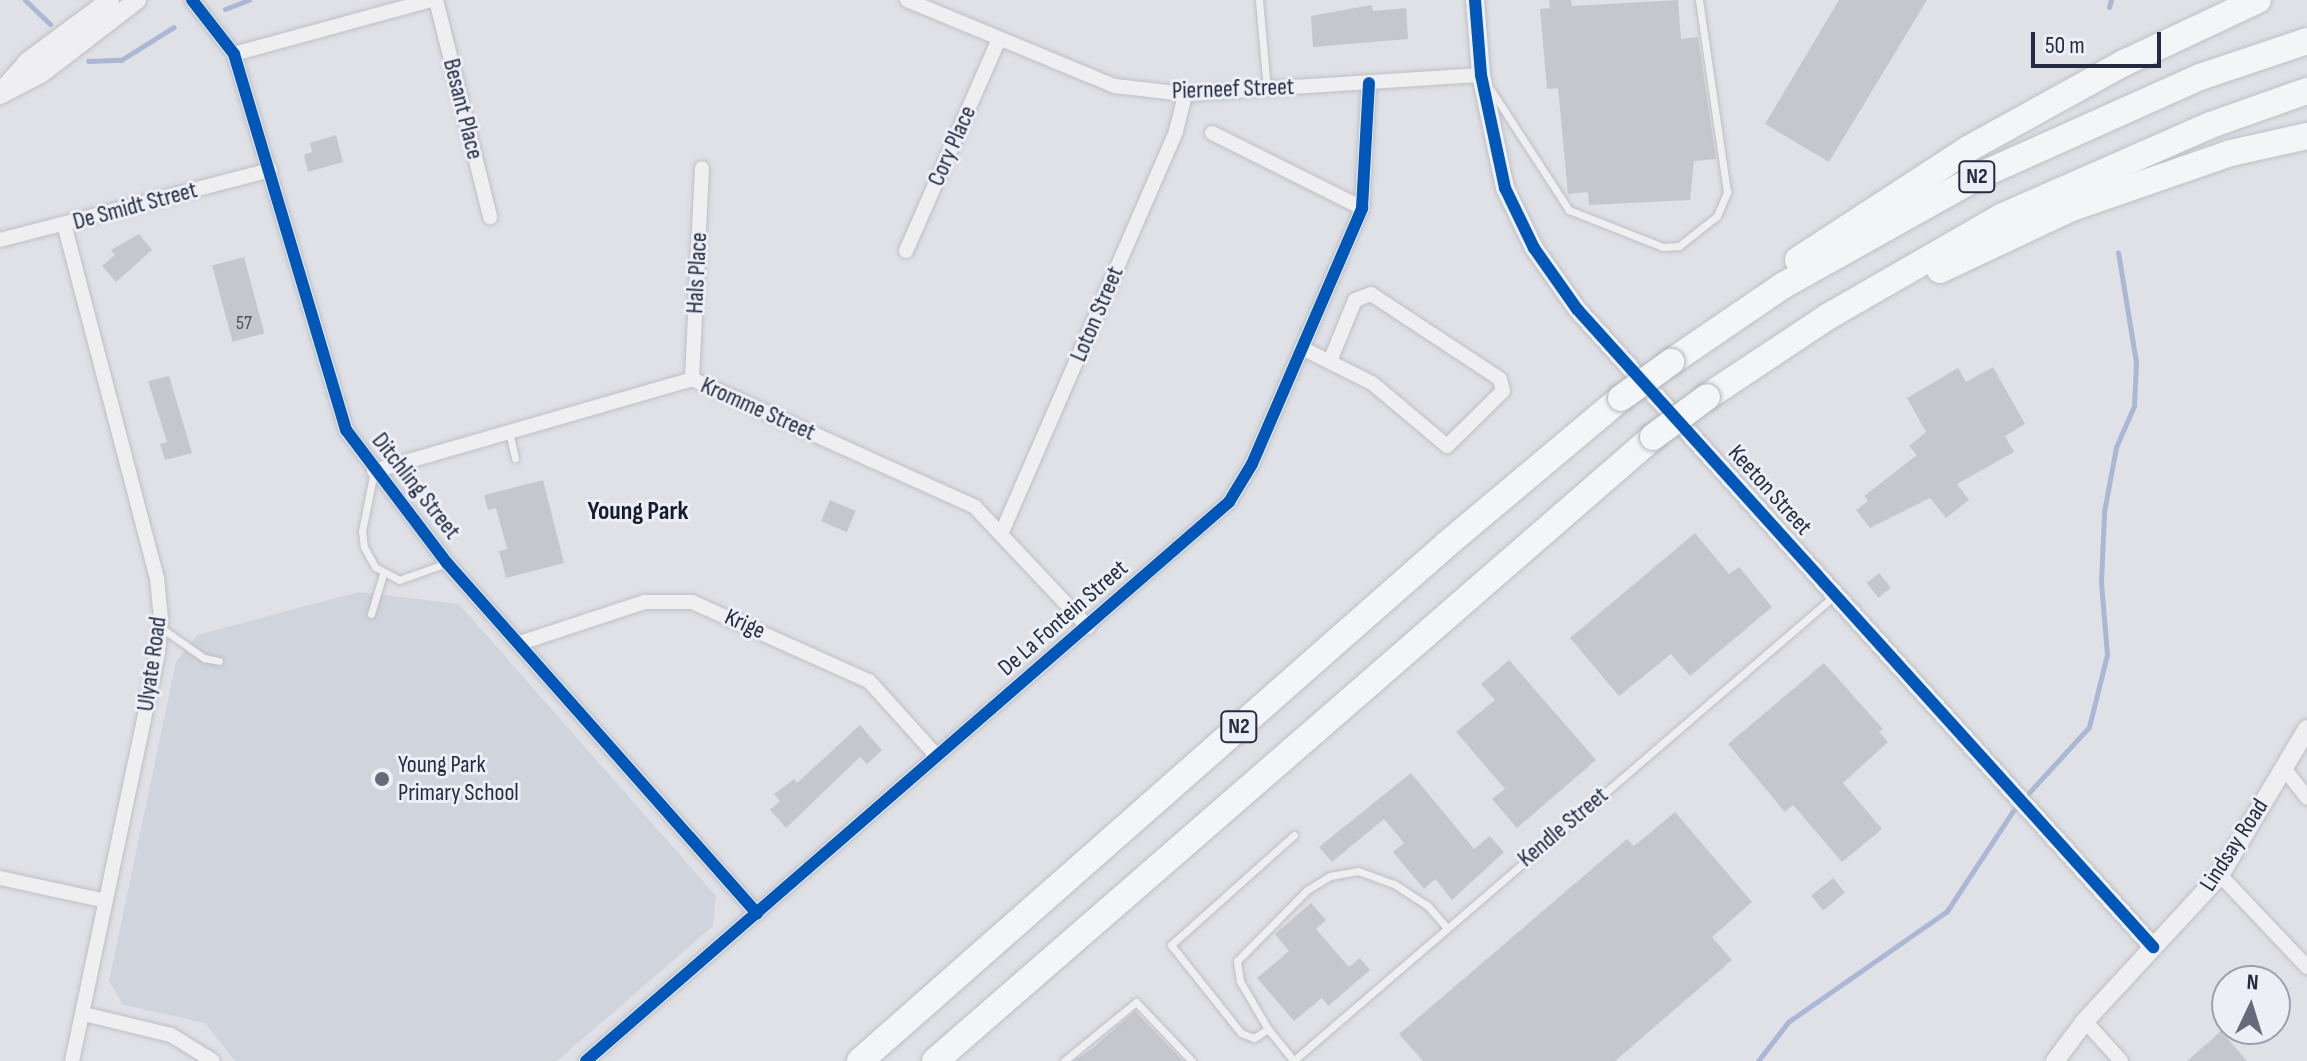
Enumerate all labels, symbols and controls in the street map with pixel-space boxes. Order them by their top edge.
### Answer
scale bar [2035,16,2165,66]
text: 50 m [2045,31,2085,60]
street label: Besant Place [437,56,489,162]
street label: Pierneef Street [1171,72,1295,106]
street label: Cory Place [922,102,982,190]
road number: N2 [1957,159,1997,195]
street label: De Smidt Street [70,176,200,236]
street label: Hals Place [680,232,714,314]
street label: Loton Street [1064,262,1130,366]
house number: 57 [236,311,252,335]
street label: Kromme Street [696,371,820,447]
street label: Ditchling Street [366,427,466,545]
street label: Keeton Street [1722,439,1818,541]
district label: Young Park [588,496,688,528]
street label: De La Fontein Street [992,554,1134,682]
street label: Krige [720,602,770,646]
street label: Ulyate Road [131,615,173,713]
road number: N2 [1219,709,1259,745]
place label: Young Park Primary School [398,751,519,807]
marker: Young Park Primary School [373,770,391,788]
street label: Kendle Street [1512,781,1614,873]
street label: Lindsay Road [2194,793,2274,897]
north arrow [2211,965,2291,1045]
text: N [2246,969,2259,996]

